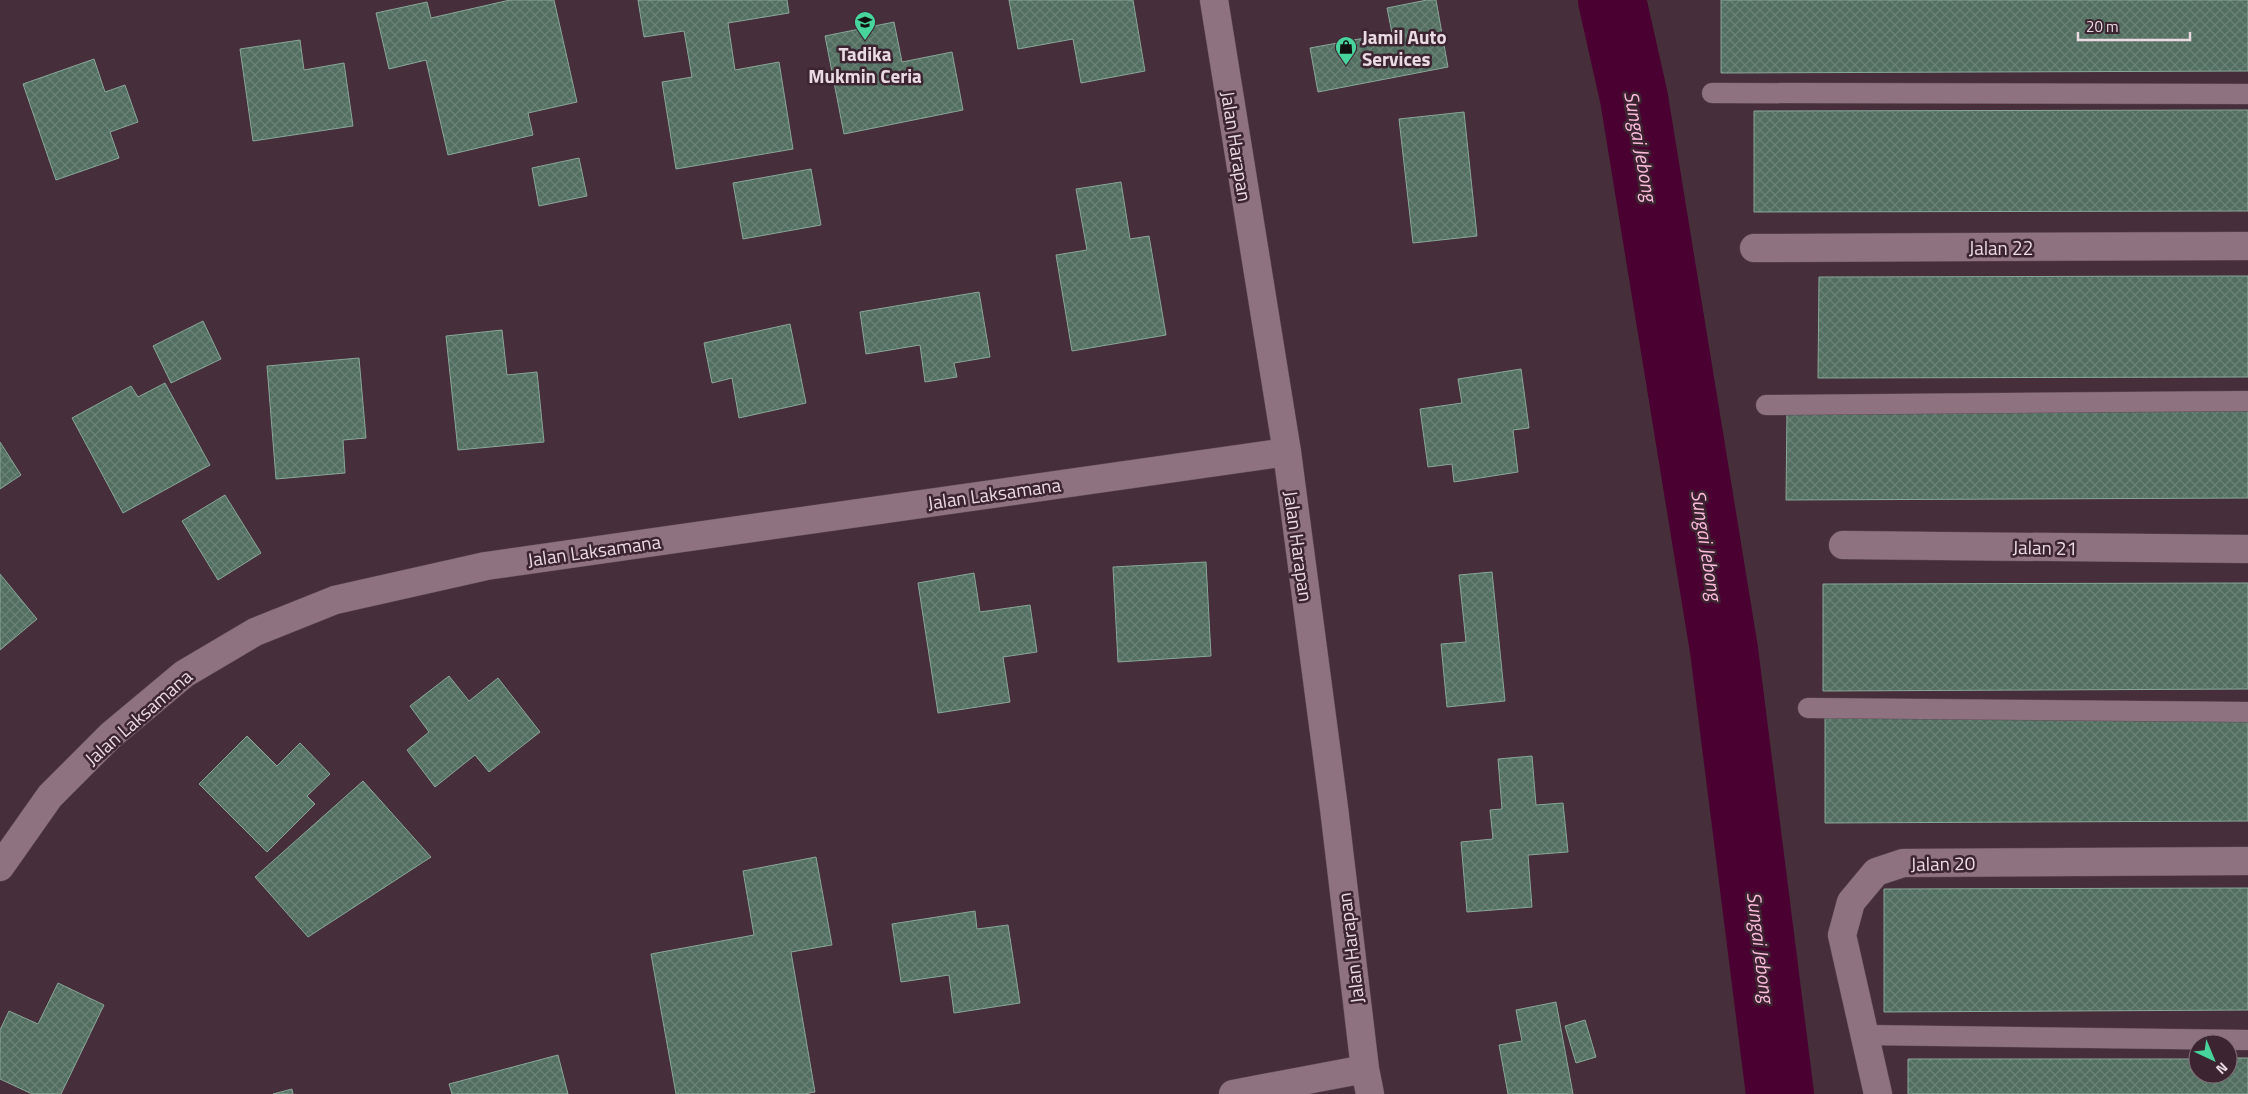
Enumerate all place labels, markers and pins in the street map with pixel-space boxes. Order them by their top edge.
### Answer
school or university icon: Tadika Mukmin Ceria [853,10,877,41]
place label: Jamil Auto Services [1362,22,1447,73]
shop icon: Jamil Auto Services [1334,35,1358,66]
place label: Tadika Mukmin Ceria [808,39,922,90]

